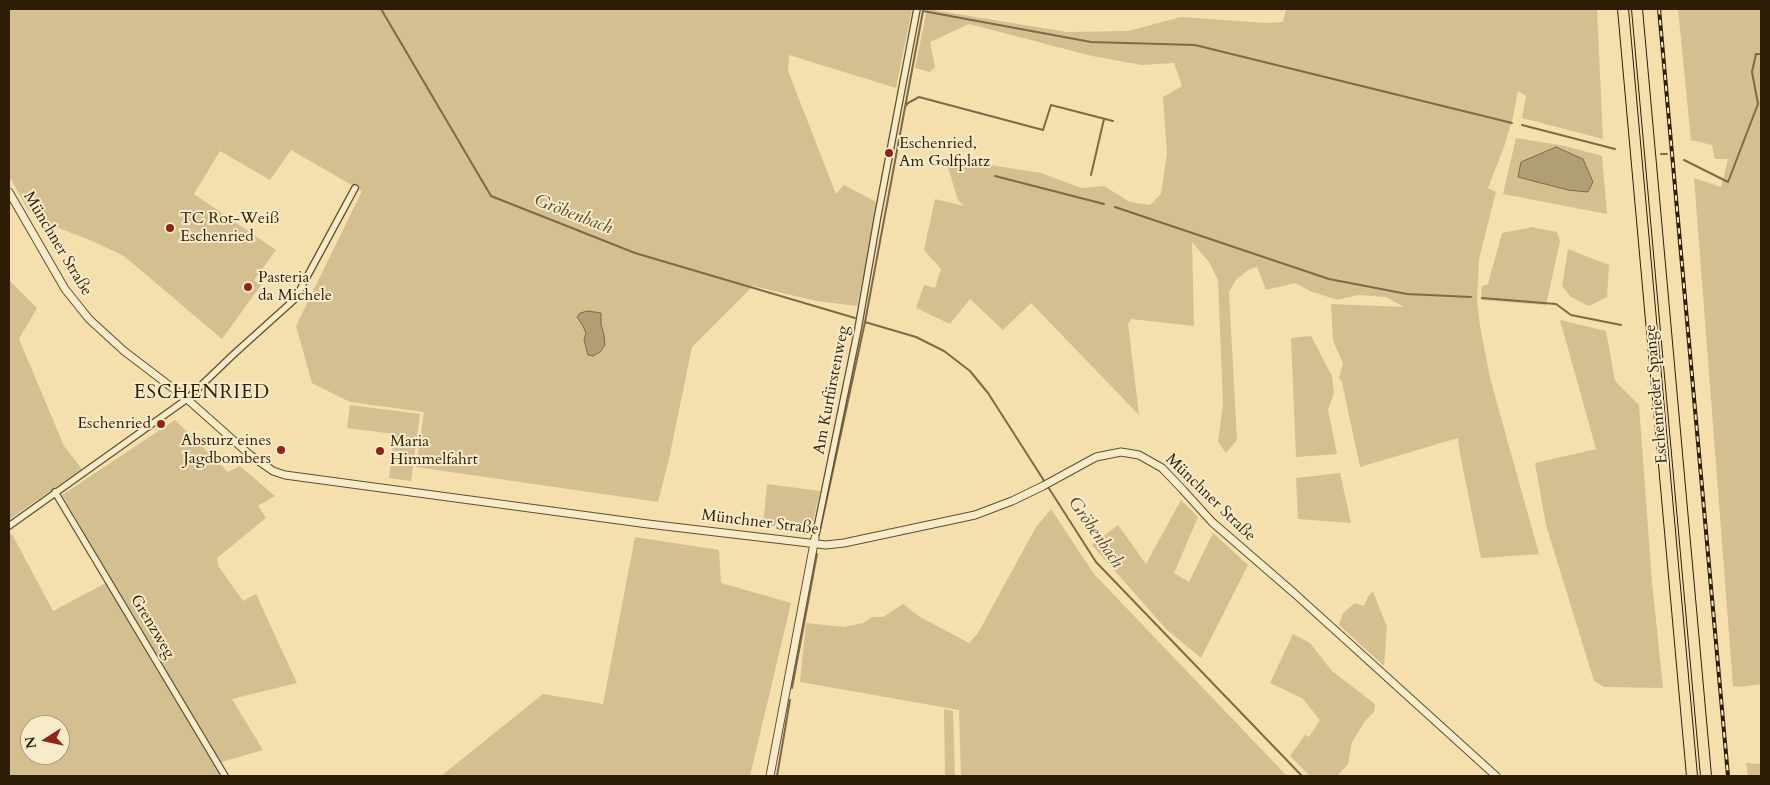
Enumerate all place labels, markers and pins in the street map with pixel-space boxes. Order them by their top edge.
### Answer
place label: Eschenried, Am Golfplatz [899,134,990,172]
marker: Eschenried, Am Golfplatz [883,147,895,159]
place label: TC Rot-Weiß Eschenried [180,209,279,247]
marker: TC Rot-Weiß Eschenried [164,222,176,234]
place label: Pasteria da Michele [258,268,332,306]
marker: Pasteria da Michele [242,281,254,293]
place label: Eschenried [77,414,151,434]
marker: Eschenried [155,418,167,430]
place label: Absturz eines Jagdbombers [181,431,271,469]
place label: Maria Himmelfahrt [390,432,478,470]
marker: Absturz eines Jagdbombers [275,444,287,456]
marker: Maria Himmelfahrt [374,445,386,457]

